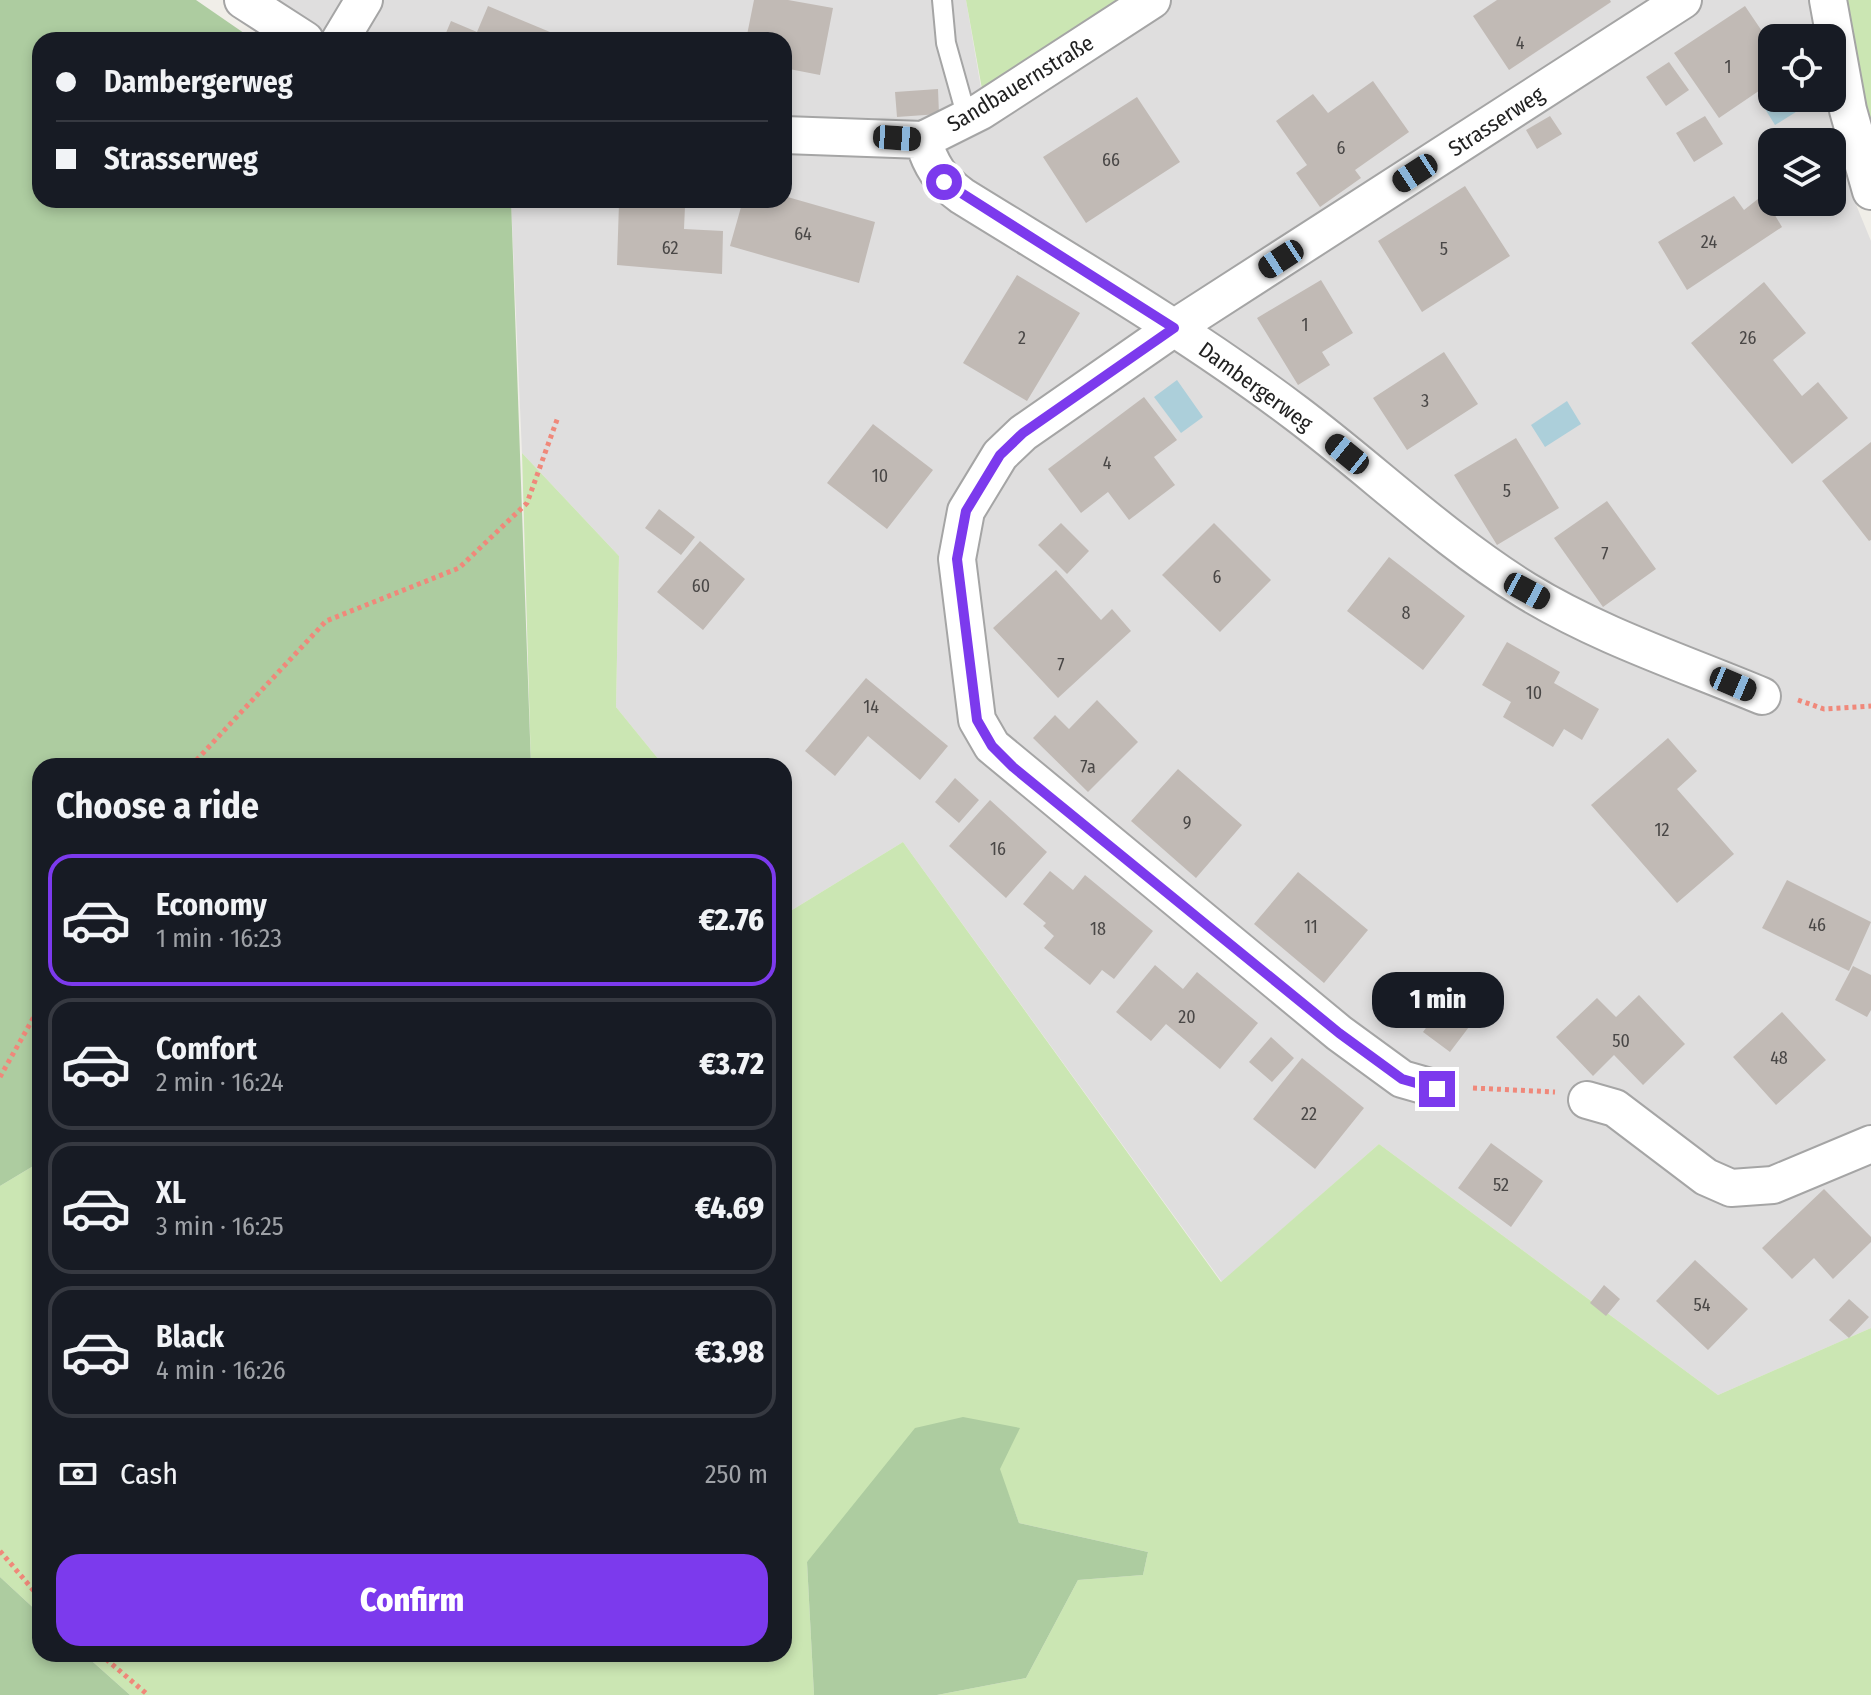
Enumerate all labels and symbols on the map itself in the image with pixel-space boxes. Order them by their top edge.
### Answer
street label: Sandbauernstraße [942,29,1098,138]
house number: 4 [1516,32,1525,54]
house number: 1 [1724,56,1732,78]
street label: Strasserweg [1443,80,1550,162]
car [872,124,922,152]
house number: 6 [1337,137,1346,159]
house number: 66 [1102,149,1120,171]
car [1388,150,1442,196]
route start [926,164,962,200]
house number: 64 [794,223,812,245]
house number: 24 [1701,231,1717,253]
car [1254,236,1308,282]
house number: 62 [662,237,678,259]
house number: 5 [1440,238,1448,260]
house number: 1 [1301,314,1309,336]
house number: 2 [1018,327,1026,349]
house number: 26 [1740,327,1757,349]
street label: Dambergerweg [1193,336,1319,437]
house number: 3 [1421,390,1429,412]
car [1321,430,1373,478]
house number: 4 [1103,452,1112,474]
house number: 10 [872,465,888,487]
house number: 5 [1503,480,1511,502]
house number: 7 [1601,543,1609,565]
house number: 6 [1213,566,1222,588]
car [1500,569,1554,613]
house number: 60 [692,575,710,597]
house number: 8 [1402,602,1411,624]
house number: 7 [1057,654,1065,676]
car [1706,664,1760,704]
house number: 10 [1526,682,1542,704]
house number: 14 [863,696,879,718]
house number: 7a [1080,756,1096,778]
house number: 9 [1183,812,1191,834]
house number: 12 [1655,819,1670,841]
house number: 16 [990,838,1006,860]
house number: 46 [1808,914,1826,936]
house number: 11 [1304,916,1318,938]
house number: 18 [1090,918,1106,940]
callout: 1 min [1371,973,1503,1029]
house number: 20 [1178,1006,1196,1028]
house number: 50 [1612,1030,1630,1052]
house number: 48 [1770,1047,1788,1069]
route end [1419,1071,1455,1107]
house number: 22 [1301,1103,1317,1125]
house number: 52 [1493,1174,1509,1196]
house number: 54 [1694,1294,1711,1316]

